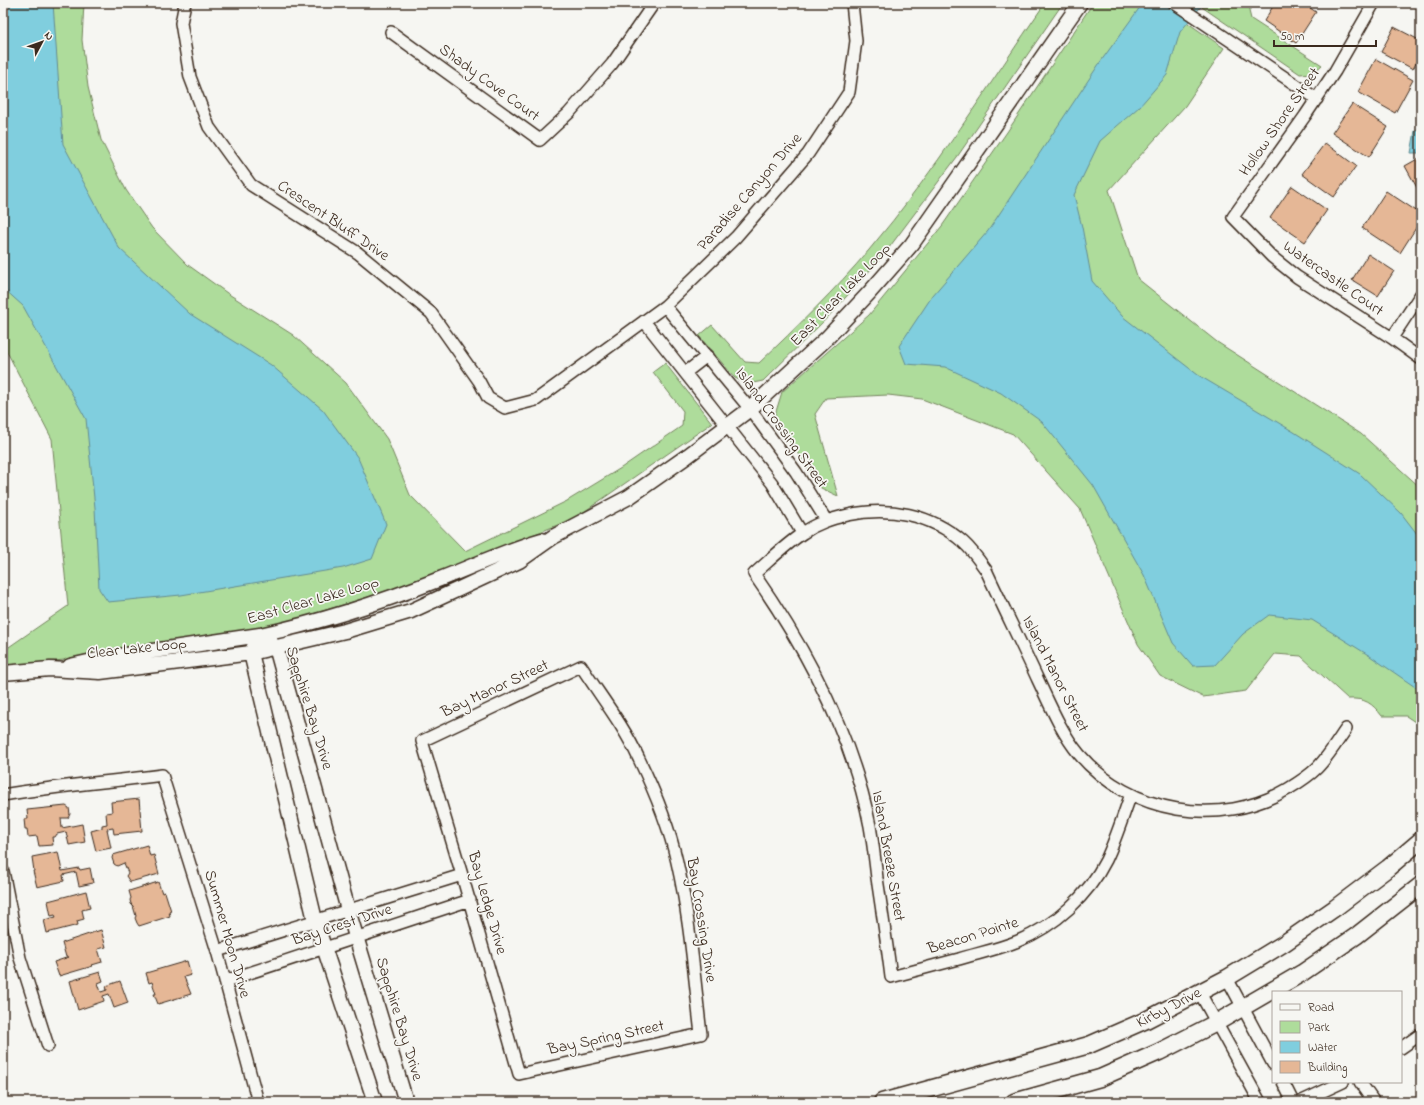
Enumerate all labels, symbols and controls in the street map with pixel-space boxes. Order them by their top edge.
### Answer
north arrow [22,22,62,62]
scale bar [1274,22,1376,48]
text: N [40,28,57,44]
text: 50 m [1280,28,1304,46]
street label: Shady Cove Court [433,38,545,128]
street label: Hollow Shore Street [1233,62,1327,181]
street label: Paradise Canyon Drive [692,127,809,256]
street label: Crescent Bluff Drive [272,174,395,268]
street label: Watercastle Court [1278,235,1389,323]
street label: East Clear Lake Loop [785,238,897,352]
street label: Island Crossing Street [729,362,834,494]
street label: East Clear Lake Loop [244,571,382,631]
street label: Island Manor Street [1015,612,1095,737]
street label: Clear Lake Loop [86,632,188,666]
street label: Sapphire Bay Drive [279,643,339,774]
street label: Bay Manor Street [436,653,553,725]
street label: Island Breeze Street [865,789,911,924]
street label: Bay Ledge Drive [461,848,513,958]
street label: Bay Crossing Drive [679,855,723,985]
street label: Summer Moon Drive [197,867,257,1002]
street label: Bay Crest Drive [288,897,396,953]
street label: Beacon Pointe [924,911,1022,961]
street label: Sapphire Bay Drive [369,954,429,1085]
street label: Kirby Drive [1132,981,1207,1035]
legend [1272,991,1402,1083]
text: Road [1308,999,1334,1017]
street label: Bay Spring Street [545,1014,667,1062]
text: Park [1308,1019,1330,1037]
text: Water [1308,1039,1337,1057]
text: Building [1307,1059,1347,1078]

